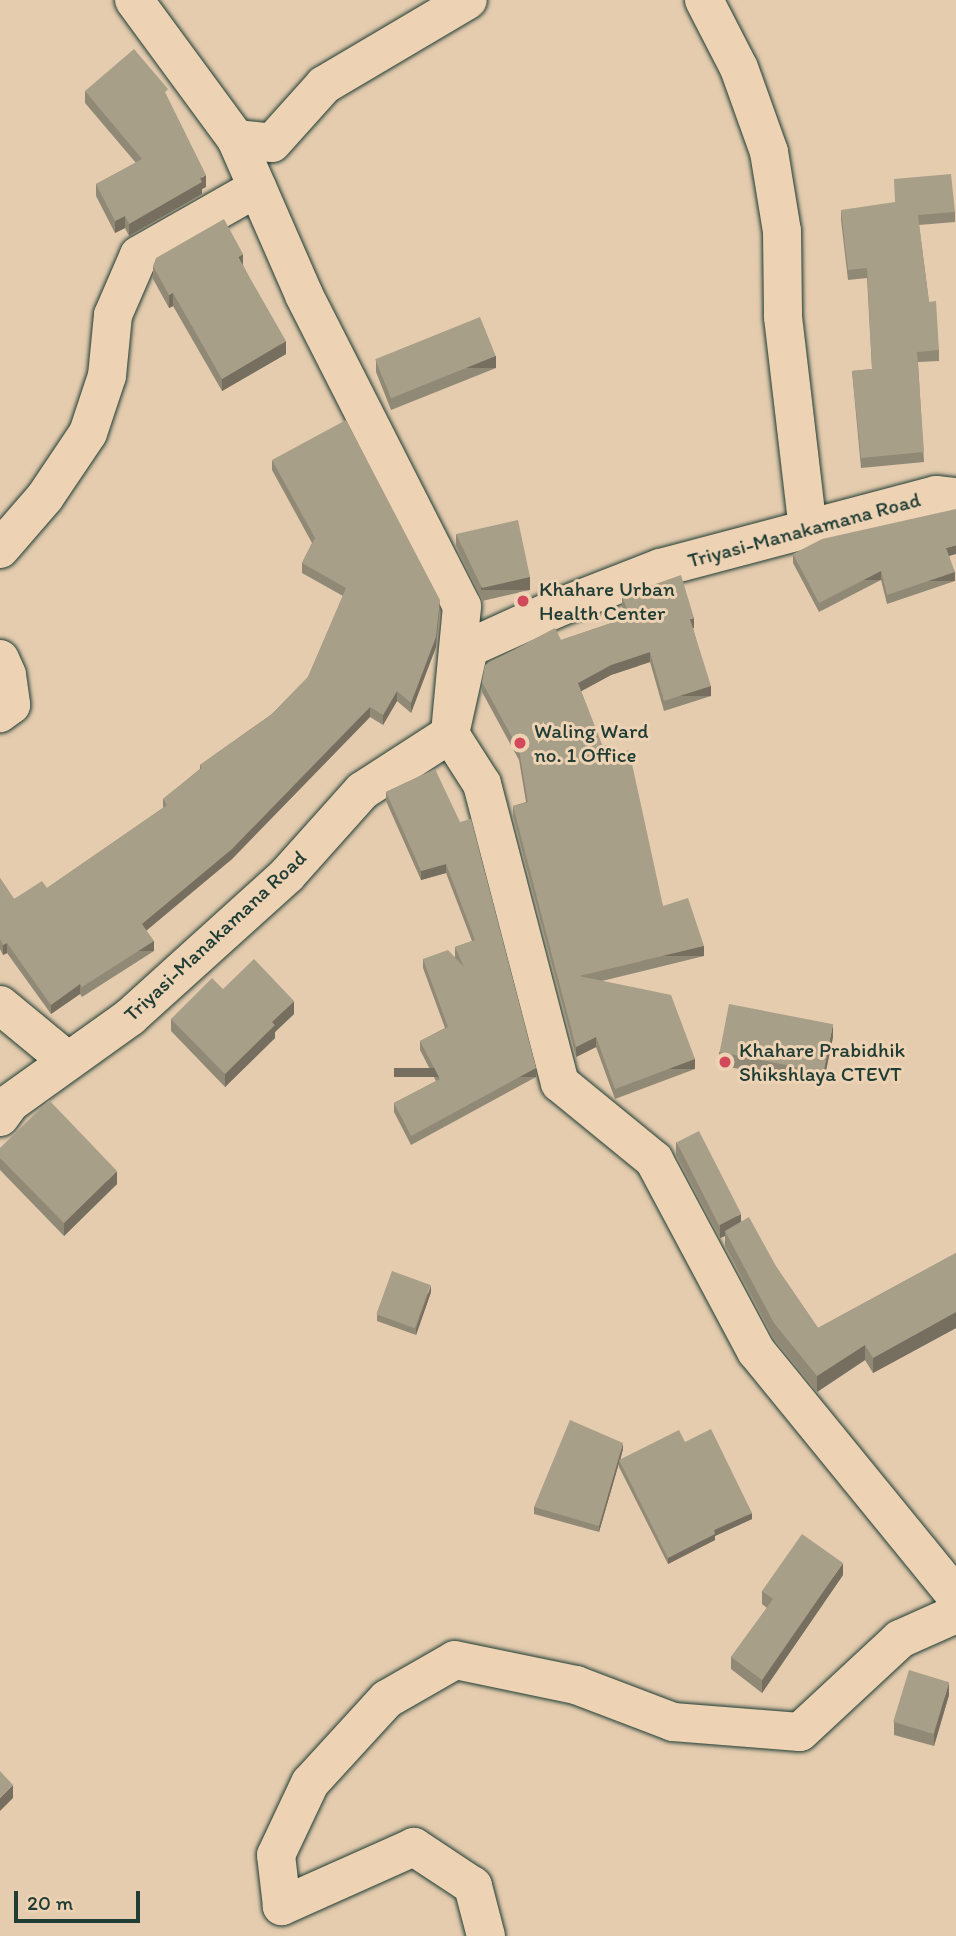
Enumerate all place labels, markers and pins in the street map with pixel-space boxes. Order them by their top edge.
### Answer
place label: Khahare Urban Health Center [539,576,675,626]
marker: Khahare Urban Health Center [513,591,533,611]
place label: Waling Ward no. 1 Office [534,718,648,768]
marker: Waling Ward no. 1 Office [512,735,528,751]
place label: Khahare Prabidhik Shikshlaya CTEVT [739,1037,905,1087]
marker: Khahare Prabidhik Shikshlaya CTEVT [717,1054,733,1070]

